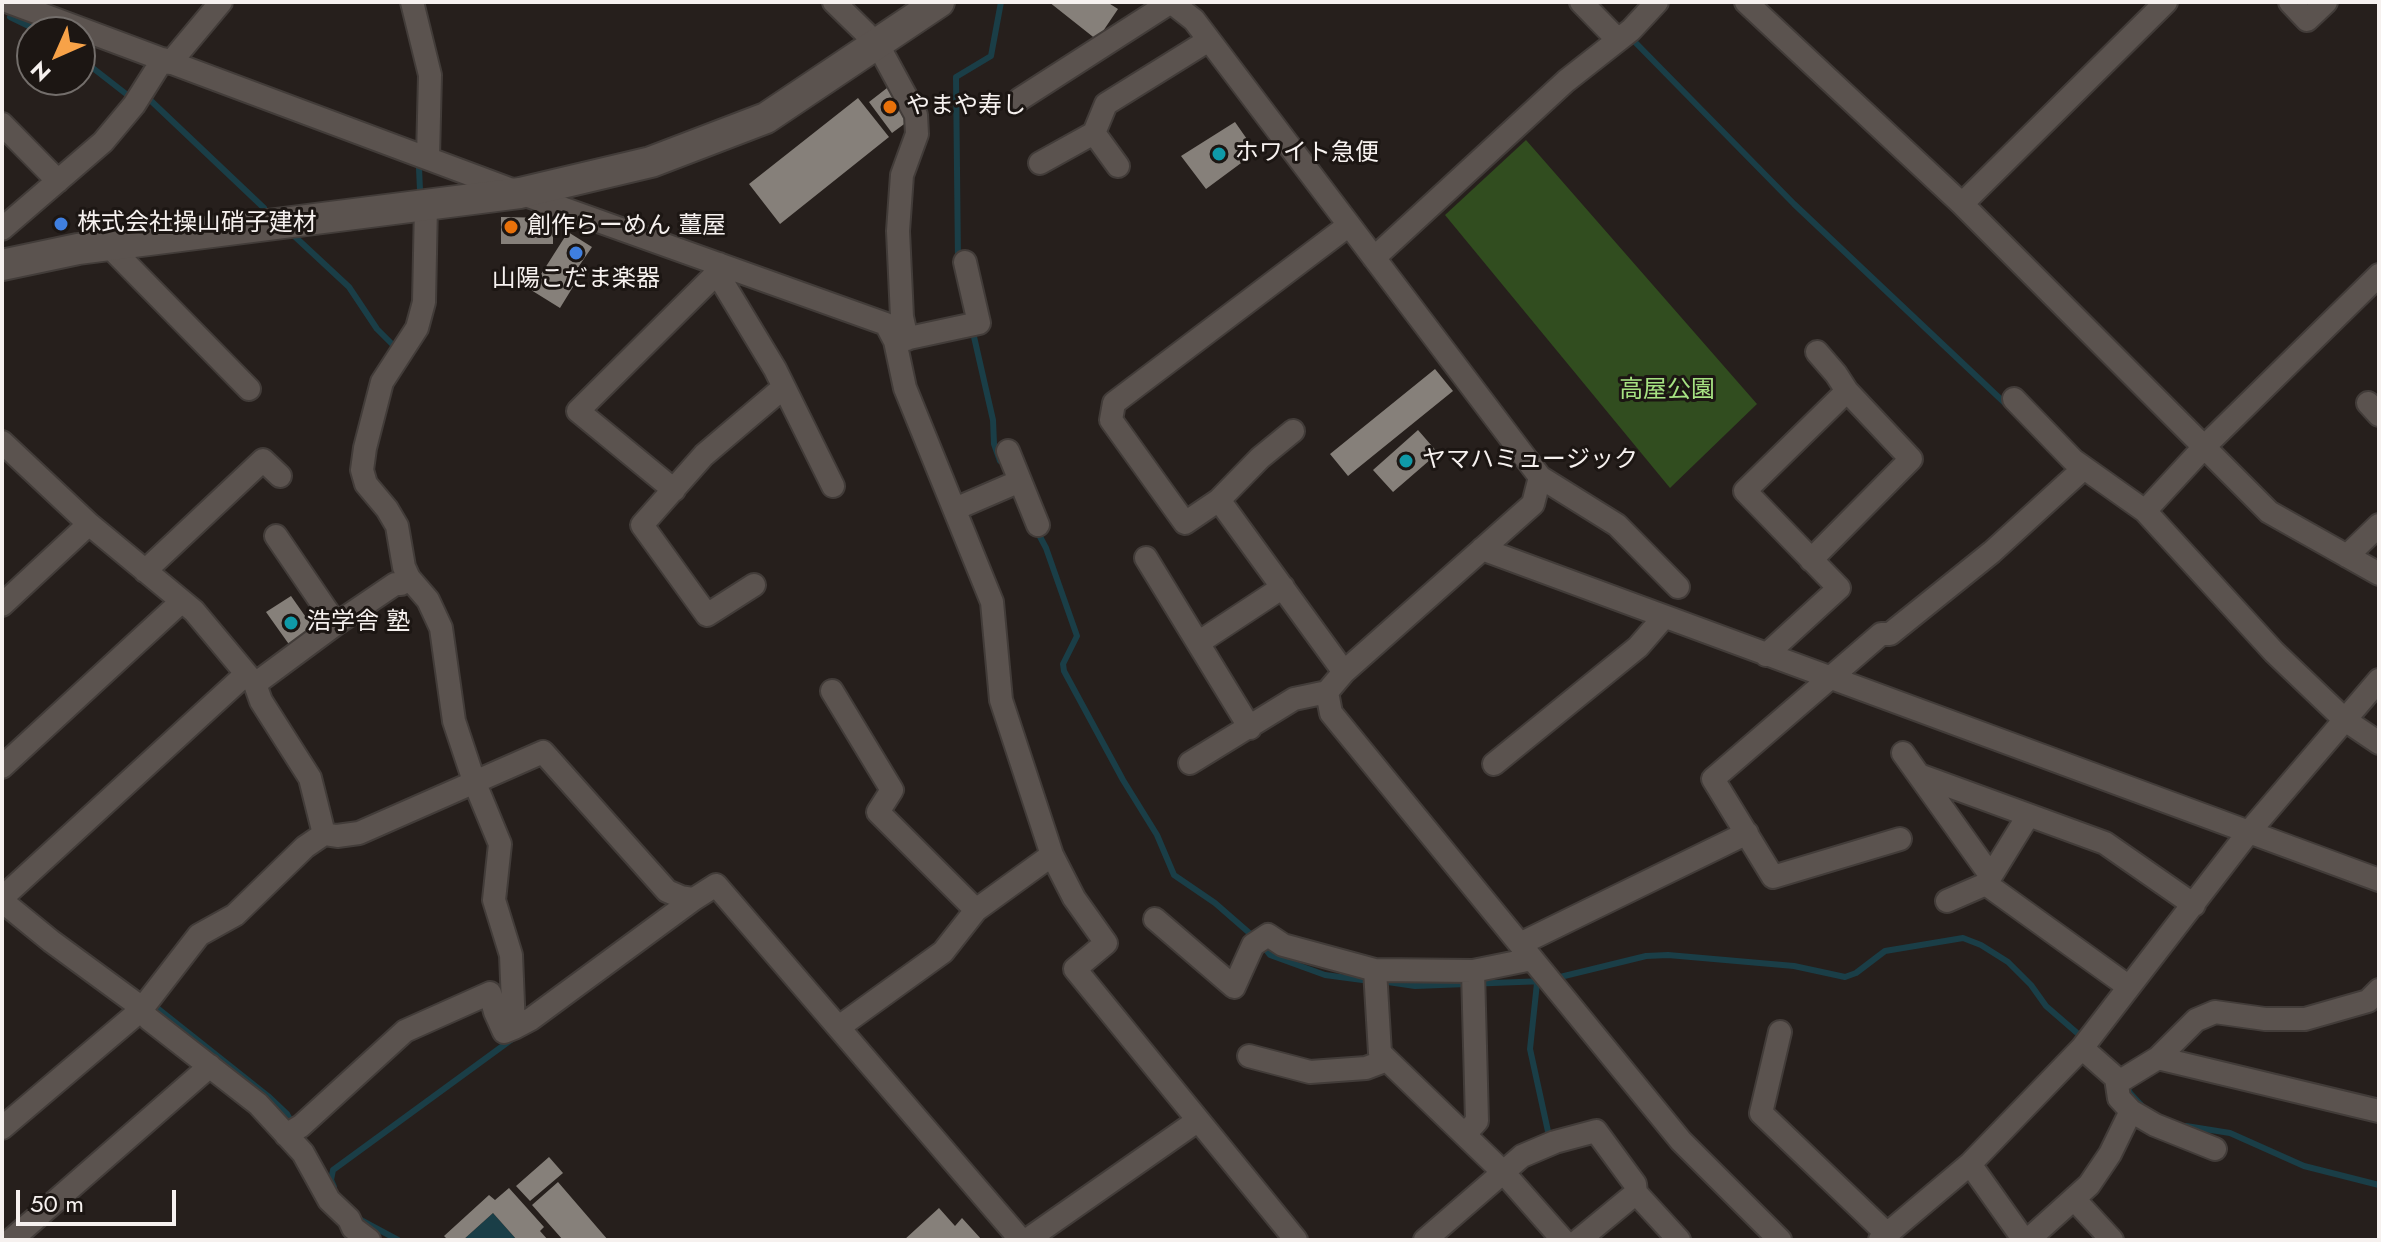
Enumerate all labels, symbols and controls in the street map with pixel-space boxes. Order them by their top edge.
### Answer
north arrow [16,16,96,96]
text: N [23,54,58,89]
place label: やまや寿し [906,93,1026,121]
marker: やまや寿し [881,98,899,116]
place label: ホワイト急便 [1235,140,1379,168]
marker: ホワイト急便 [1210,145,1228,163]
place label: 株式会社操山硝子建材 [77,210,317,238]
place label: 創作らーめん 薑屋 [527,213,726,241]
marker: 株式会社操山硝子建材 [52,215,70,233]
marker: 創作らーめん 薑屋 [502,218,520,236]
marker: 山陽こだま楽器 [567,244,585,262]
place label: 山陽こだま楽器 [492,266,660,294]
park label: 高屋公園 [1619,377,1715,405]
place label: ヤマハミュージック [1422,447,1638,475]
marker: ヤマハミュージック [1397,452,1415,470]
place label: 浩学舎 塾 [307,609,410,637]
marker: 浩学舎 塾 [282,614,300,632]
scale bar [20,1174,180,1224]
text: 50 m [30,1186,84,1221]

